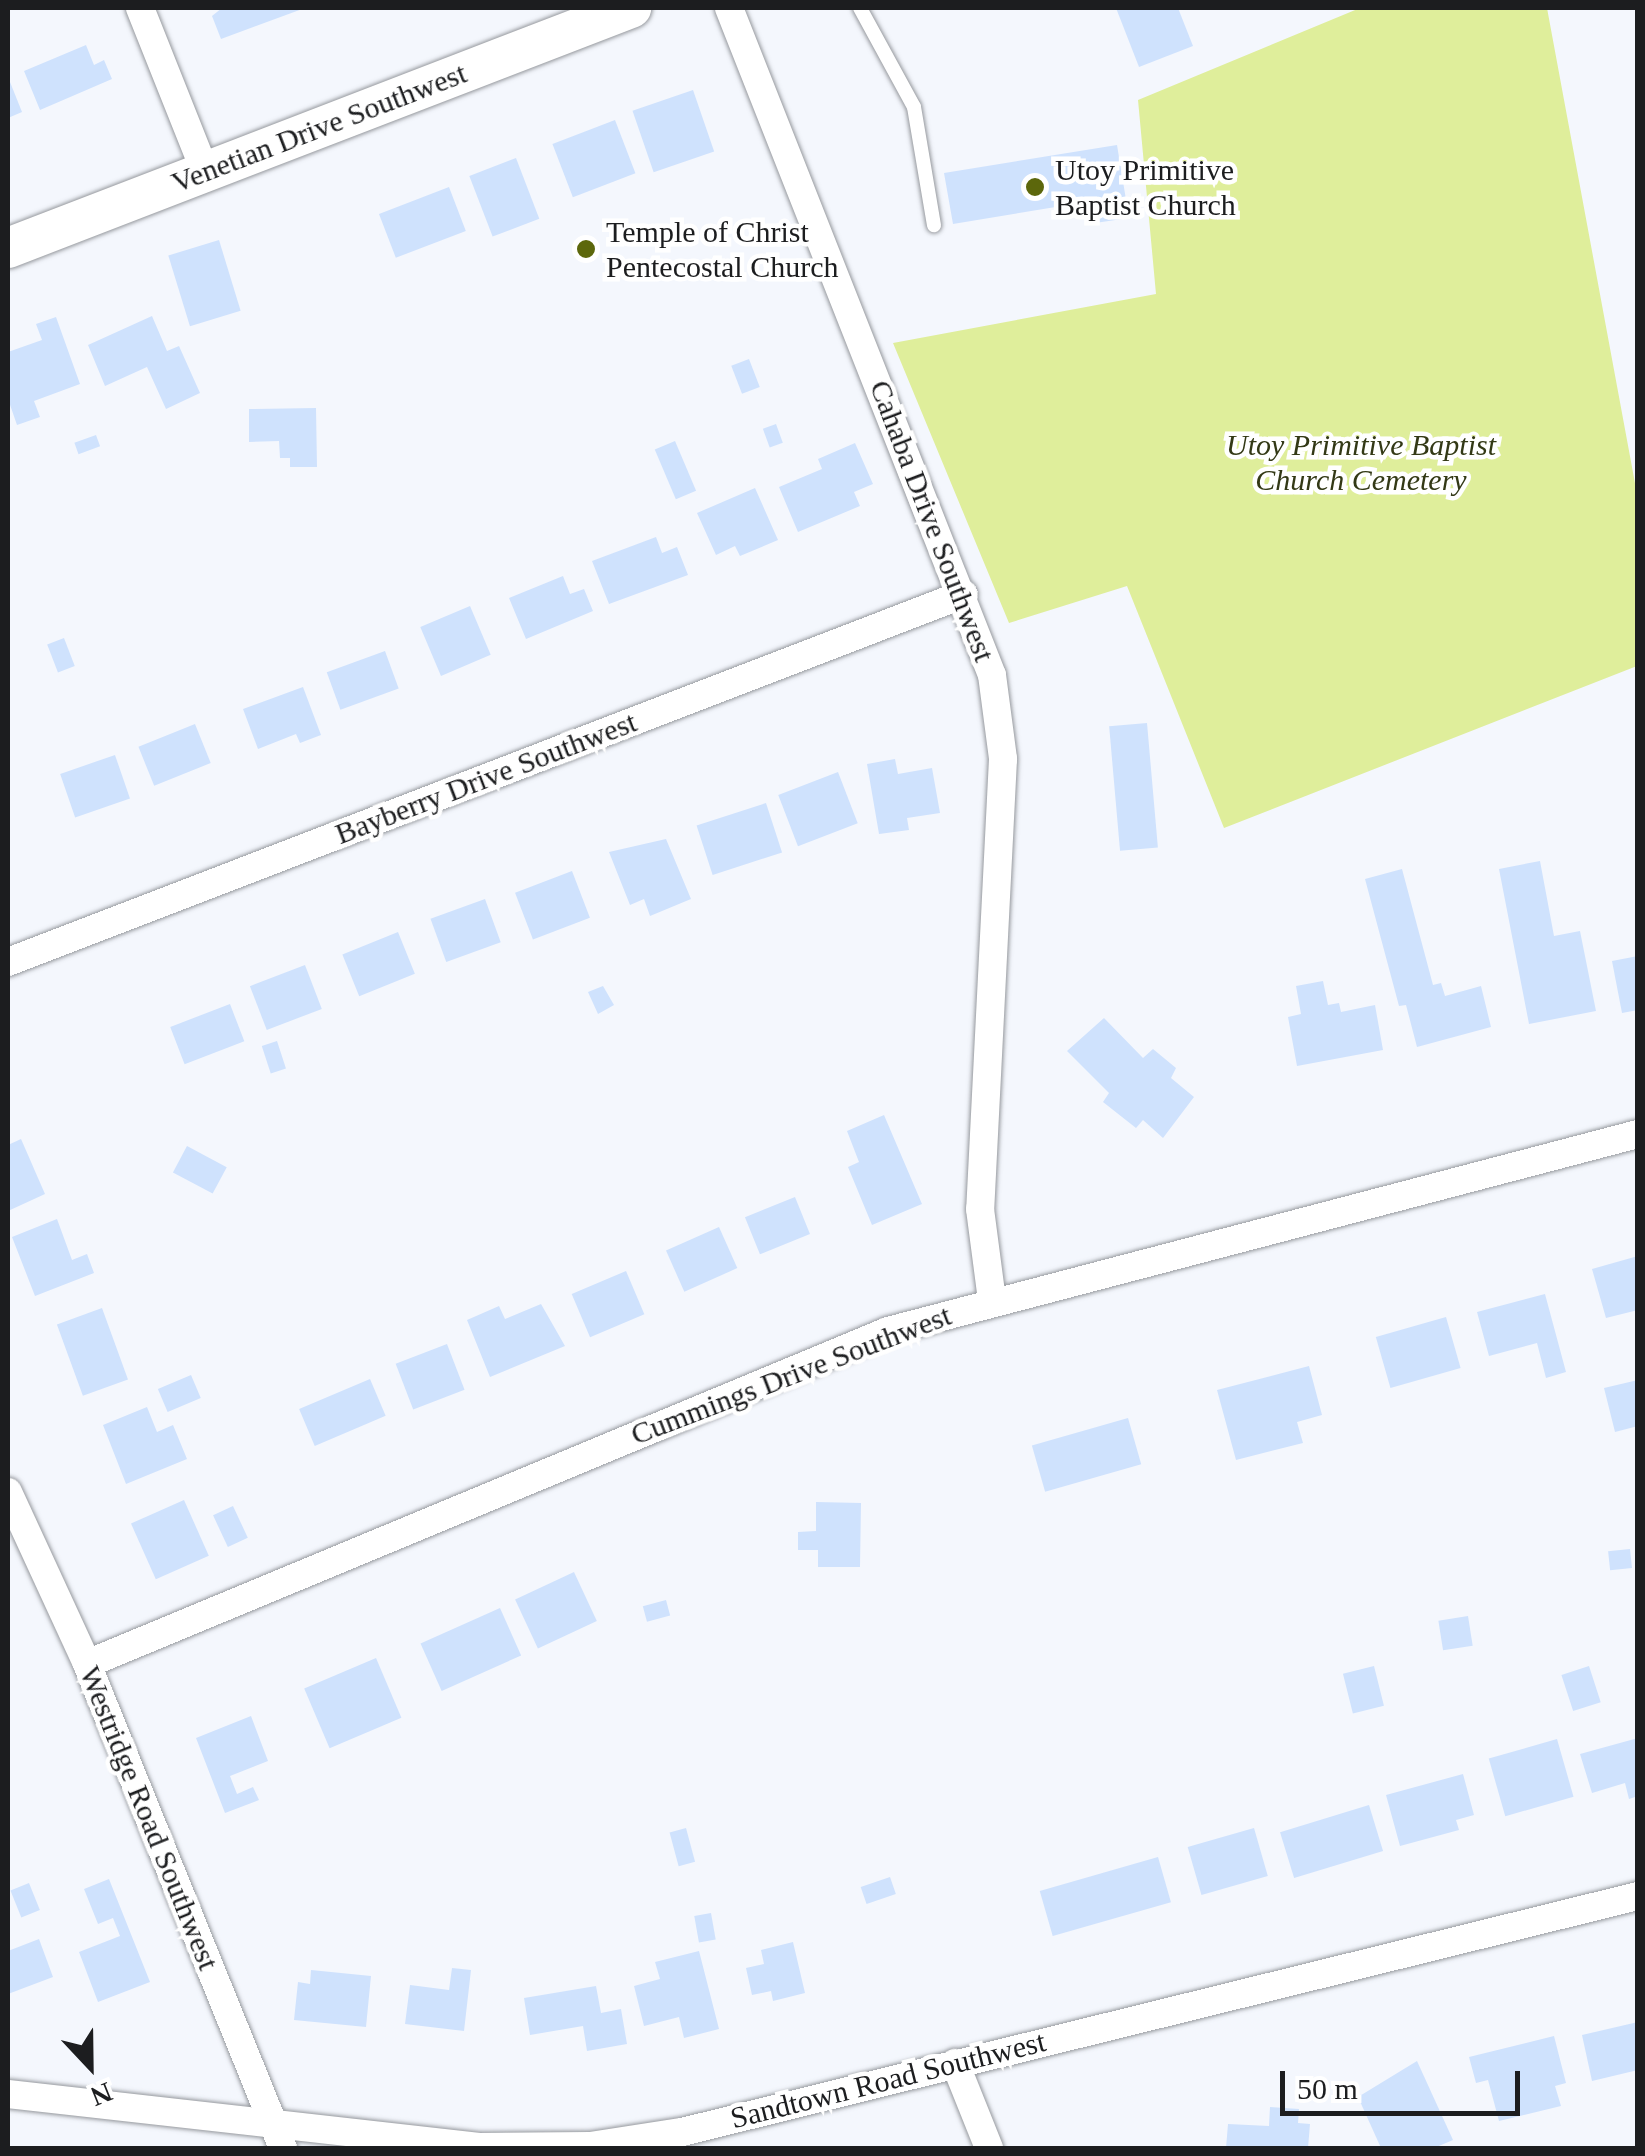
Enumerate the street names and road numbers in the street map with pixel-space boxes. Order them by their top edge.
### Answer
street label: Venetian Drive Southwest [166,55,472,201]
street label: Cahaba Drive Southwest [862,375,1002,667]
street label: Bayberry Drive Southwest [330,704,642,852]
street label: Cummings Drive Southwest [626,1297,956,1453]
street label: Westridge Road Southwest [72,1661,226,1975]
street label: Sandtown Road Southwest [727,2023,1049,2137]

